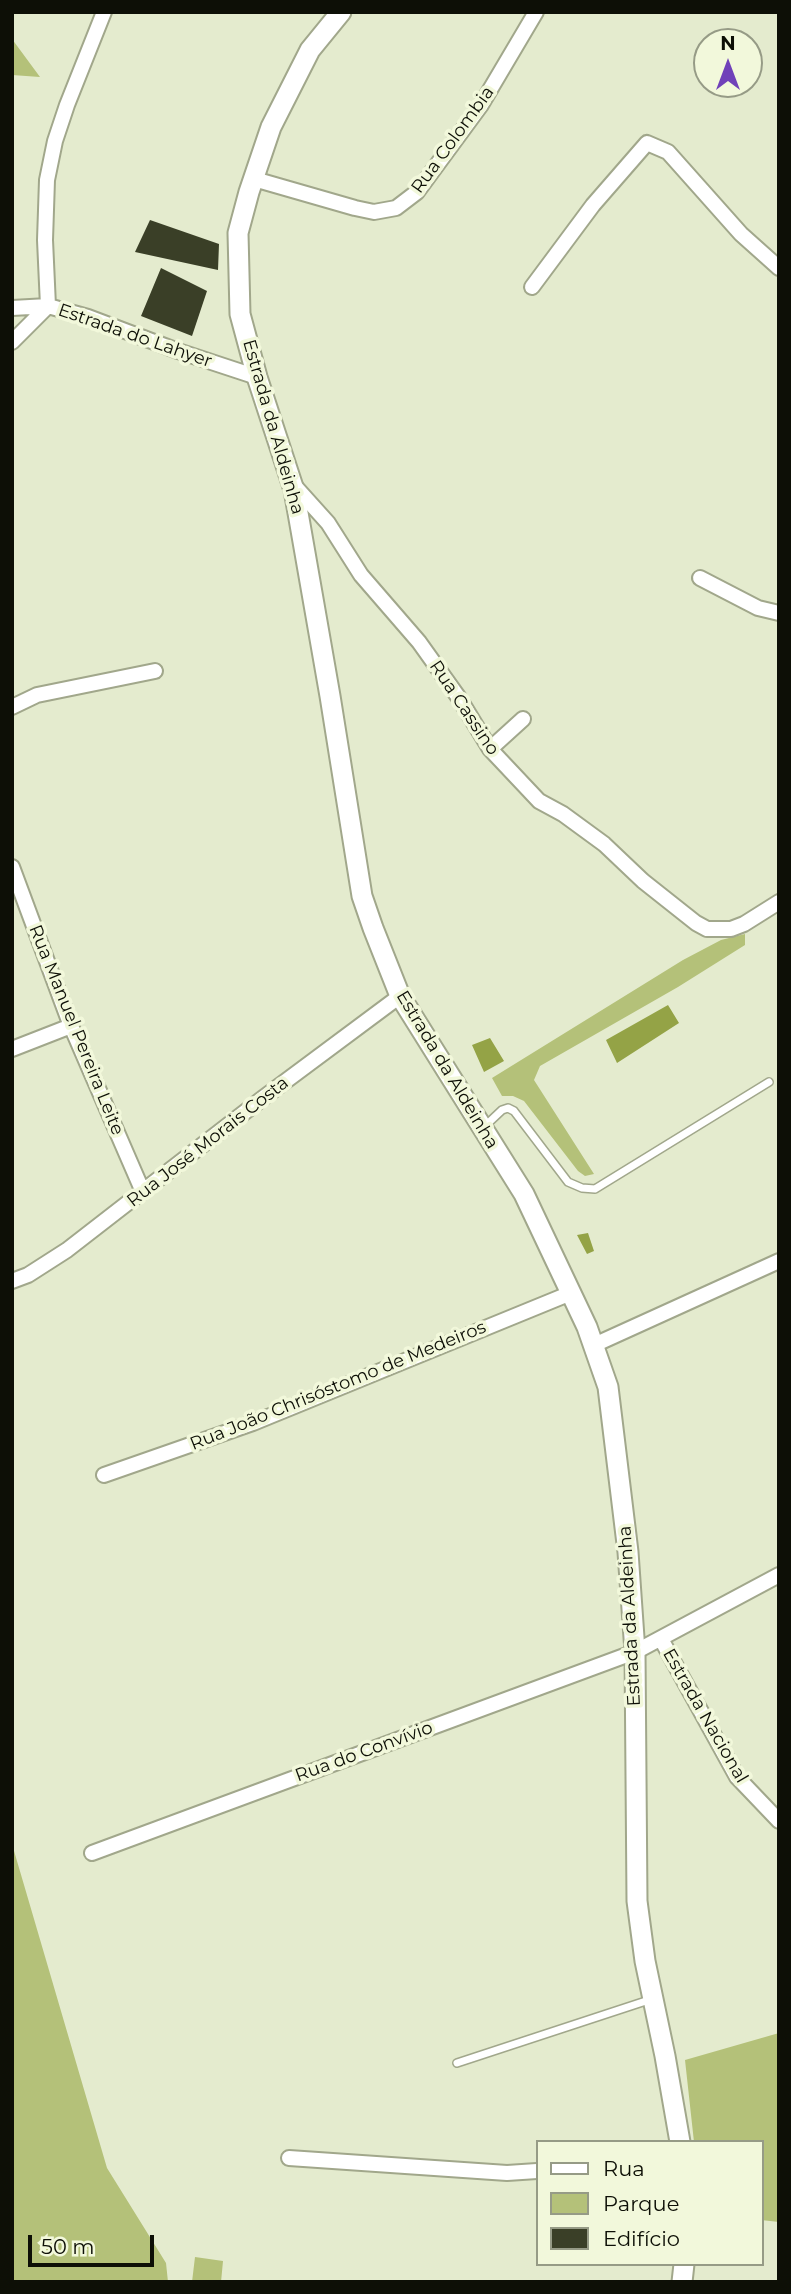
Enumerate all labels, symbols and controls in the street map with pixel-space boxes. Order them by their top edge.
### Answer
north arrow [693,28,763,98]
text: N [720,32,736,55]
street label: Rua Colombia [407,82,499,198]
street label: Estrada do Lahyer [55,300,215,372]
street label: Estrada da Aldeinha [238,337,308,517]
street label: Rua Cassino [424,657,504,759]
street label: Rua Manuel Pereira Leite [24,922,128,1138]
street label: Estrada da Aldeinha [391,987,503,1153]
street label: Rua José Morais Costa [123,1072,293,1212]
street label: Rua João Chrisóstomo de Medeiros [187,1317,489,1455]
street label: Estrada da Aldeinha [614,1525,646,1707]
street label: Estrada Nacional [658,1645,752,1787]
street label: Rua do Convívio [292,1717,436,1787]
legend [536,2140,763,2266]
text: Rua [603,2156,645,2181]
text: Parque [603,2191,679,2216]
scale bar [32,2220,158,2264]
text: Edifício [603,2226,680,2251]
text: 50 m [41,2234,95,2259]

